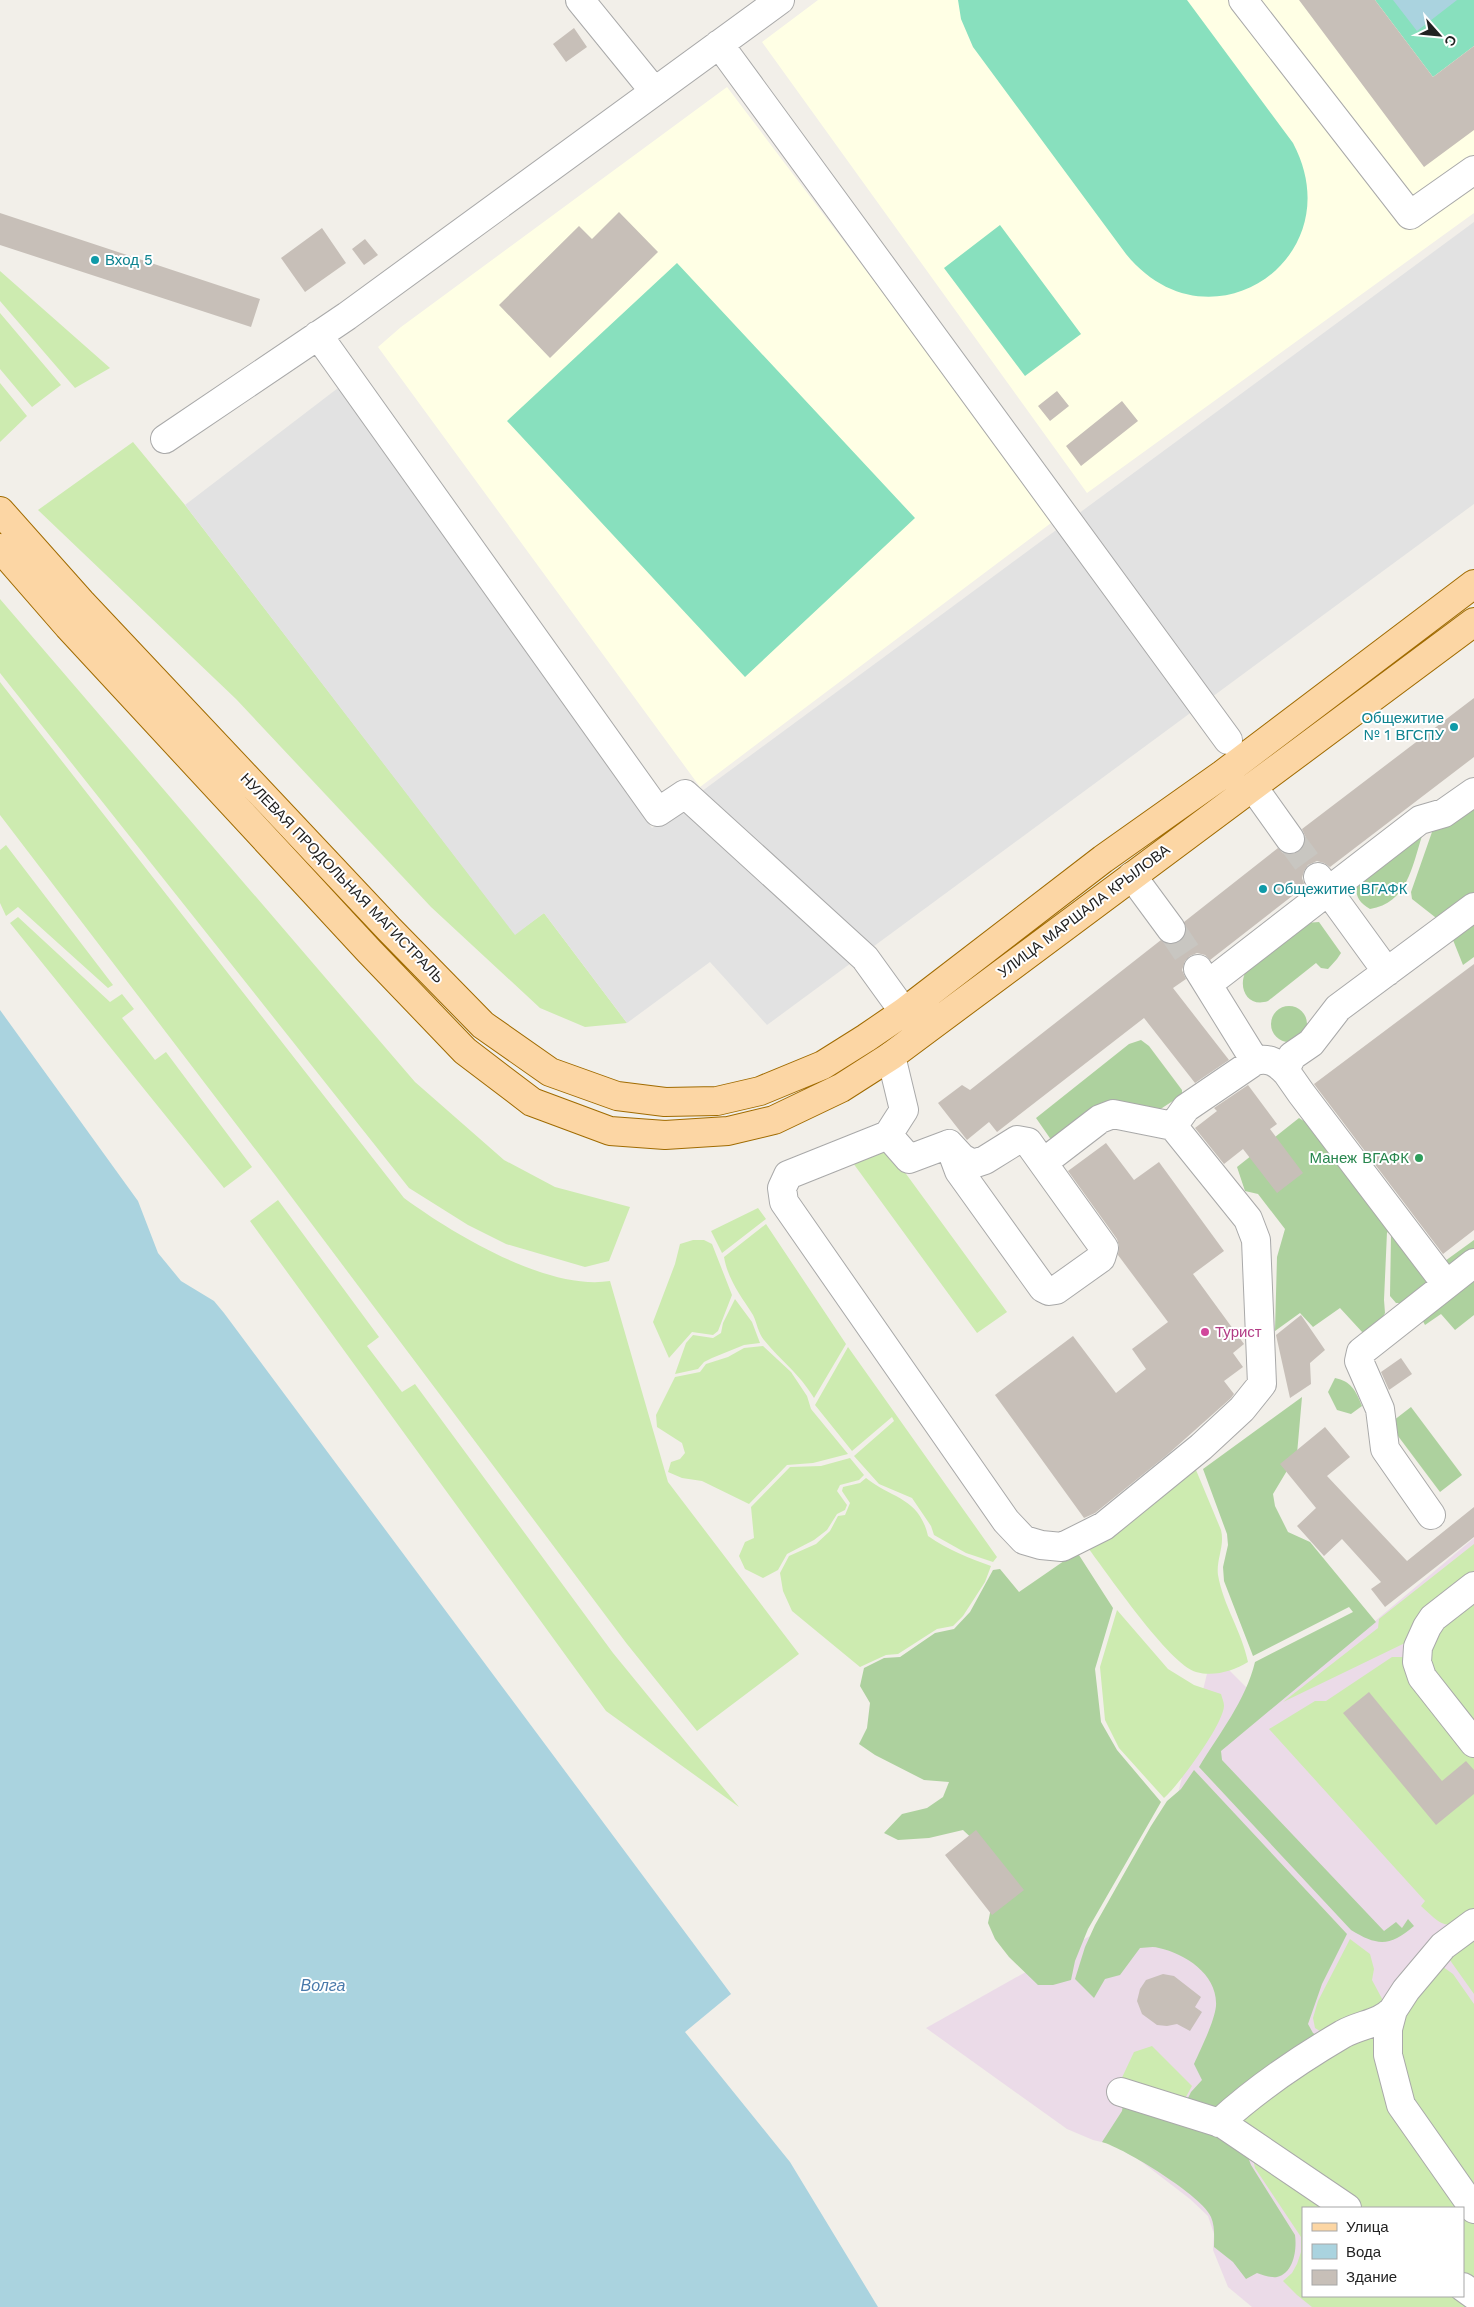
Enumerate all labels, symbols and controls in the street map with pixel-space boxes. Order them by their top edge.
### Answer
north arrow [1414,10,1464,60]
text: С [1441,33,1460,49]
place label: Вход 5 [105,251,153,269]
marker: Вход 5 [89,254,101,266]
place label: Общежитие № 1 ВГСПУ [1361,709,1444,744]
marker: Общежитие № 1 ВГСПУ [1448,721,1460,733]
street label: НУЛЕВАЯ ПРОДОЛЬНАЯ МАГИСТРАЛЬ [237,769,448,987]
street label: УЛИЦА МАРШАЛА КРЫЛОВА [995,840,1173,982]
place label: Общежитие ВГАФК [1273,880,1408,898]
marker: Общежитие ВГАФК [1257,883,1269,895]
place label: Манеж ВГАФК [1310,1149,1409,1167]
marker: Манеж ВГАФК [1413,1152,1425,1164]
place label: Турист [1215,1323,1262,1341]
marker: Турист [1199,1326,1211,1338]
water label: Волга [301,1976,346,1995]
legend [1302,2207,1464,2297]
text: Улица [1346,2218,1389,2236]
text: Вода [1346,2243,1382,2261]
text: Здание [1346,2268,1397,2286]

